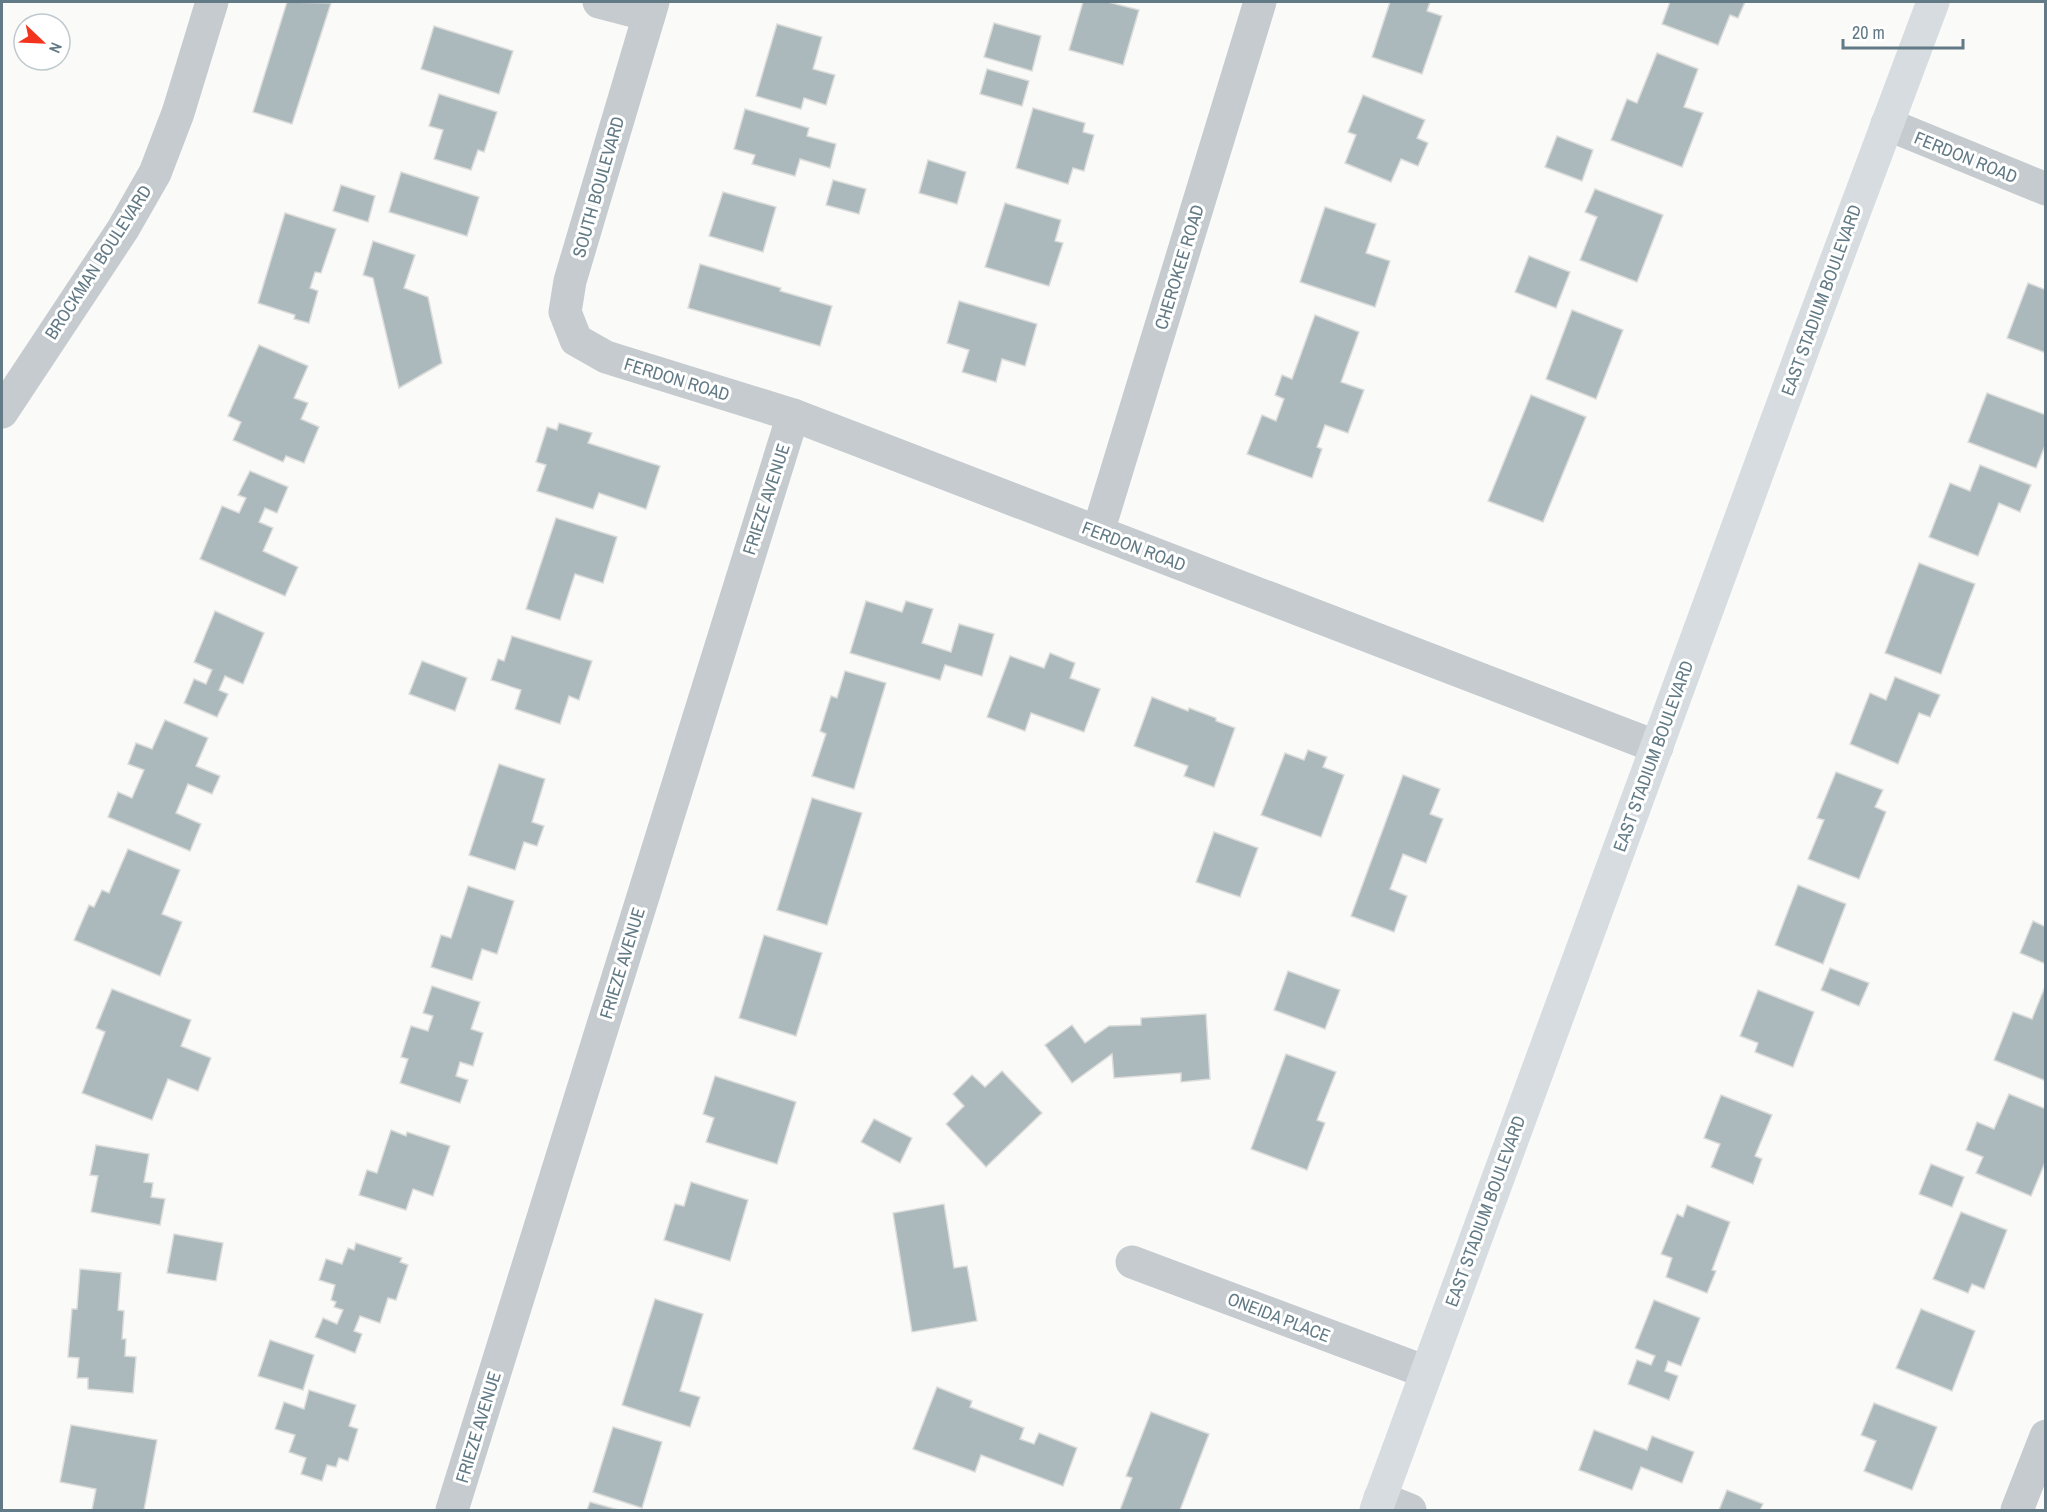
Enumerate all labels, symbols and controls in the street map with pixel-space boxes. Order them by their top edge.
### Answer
north arrow [12,12,72,72]
scale bar [1843,12,1963,50]
text: 20 m [1852,20,1885,45]
text: N [44,39,68,57]
street label: SOUTH BOULEVARD [566,114,630,260]
street label: FERDON ROAD [1911,125,2021,189]
street label: BROCKMAN BOULEVARD [39,180,157,344]
street label: CHEROKEE ROAD [1148,201,1210,333]
street label: EAST STADIUM BOULEVARD [1775,201,1867,399]
street label: FERDON ROAD [621,351,733,407]
street label: FRIEZE AVENUE [736,440,796,558]
street label: FERDON ROAD [1079,515,1189,577]
street label: EAST STADIUM BOULEVARD [1607,657,1699,855]
street label: FRIEZE AVENUE [593,904,651,1022]
street label: EAST STADIUM BOULEVARD [1439,1112,1531,1310]
street label: ONEIDA PLACE [1224,1286,1334,1348]
street label: FRIEZE AVENUE [449,1368,507,1486]

